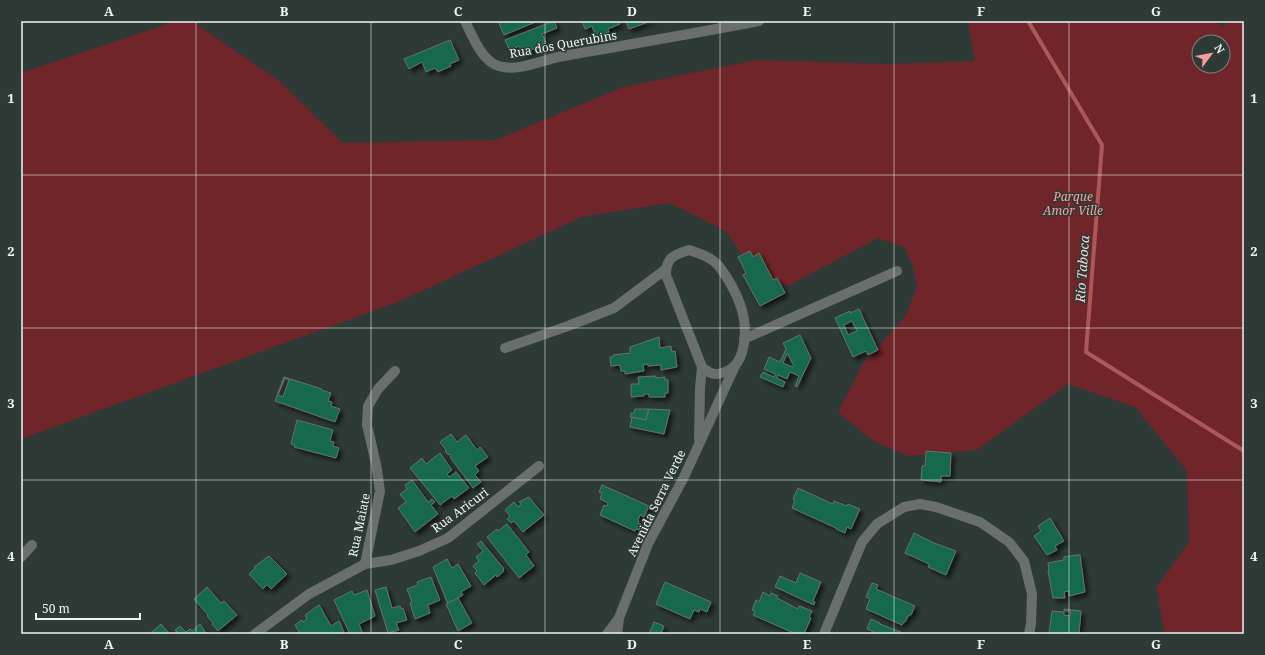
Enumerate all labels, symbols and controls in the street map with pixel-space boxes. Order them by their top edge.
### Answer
text: A [104,2,114,20]
text: B [280,2,289,20]
text: C [454,2,463,20]
text: D [627,2,637,20]
text: E [803,2,812,20]
text: F [977,2,985,20]
text: G [1151,2,1161,20]
street label: Rua dos Querubins [508,26,618,62]
north arrow [1191,34,1231,74]
text: N [1211,41,1229,56]
text: 1 [7,89,15,107]
text: 1 [1250,89,1258,107]
park label: Parque Amor Ville [1042,188,1103,219]
water label: Rio Taboca [1071,234,1093,304]
text: 2 [7,242,15,260]
text: 2 [1250,242,1258,260]
text: 3 [7,394,15,412]
text: 3 [1250,394,1258,412]
street label: Avenida Serra Verde [623,447,689,559]
street label: Rua Aricuri [428,484,492,536]
street label: Rua Maiate [344,492,374,558]
text: 4 [7,547,15,565]
text: 4 [1250,547,1258,565]
scale bar [36,595,140,621]
text: 50 m [42,600,70,617]
text: A [104,635,114,653]
text: B [280,635,289,653]
text: C [454,635,463,653]
text: D [627,635,637,653]
text: E [803,635,812,653]
text: F [977,635,985,653]
text: G [1151,635,1161,653]

